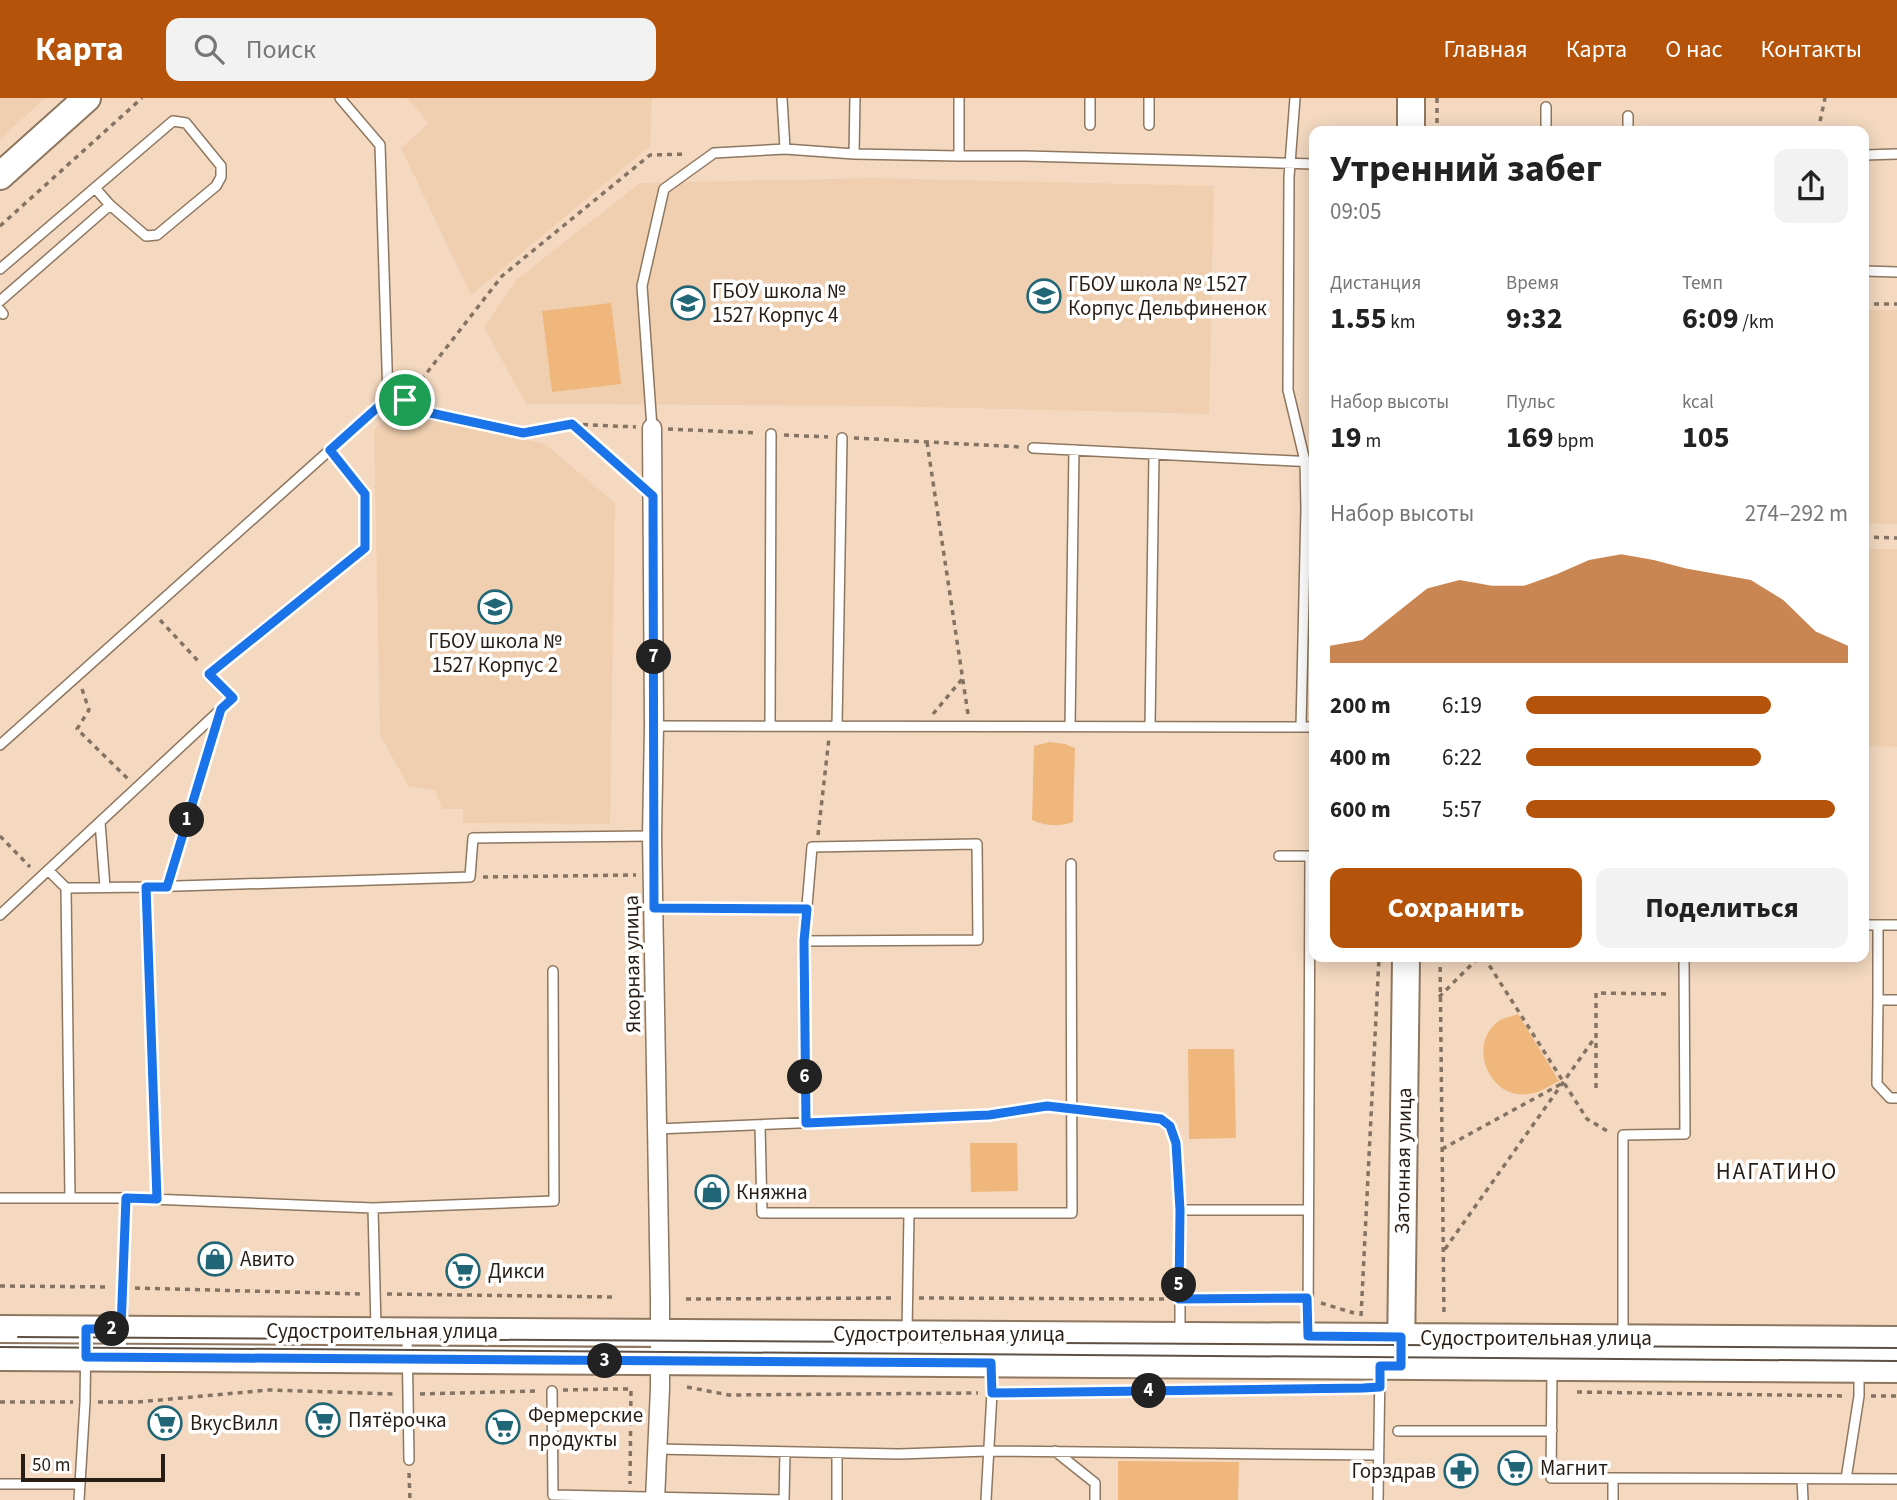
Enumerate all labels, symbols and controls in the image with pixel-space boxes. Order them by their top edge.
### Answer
search box [166,18,656,81]
text: Карта [35,26,124,73]
icon: search [190,30,228,68]
text: Поиск [246,31,316,68]
text: Главная [1443,32,1528,67]
text: Карта [1566,32,1627,67]
text: О нас [1665,32,1722,67]
text: Контакты [1760,32,1862,67]
text: Утренний забег [1330,142,1602,196]
button: share [1774,149,1848,223]
text: 09:05 [1330,195,1381,228]
place label: ГБОУ школа № 1527 Корпус Дельфиненок [1068,269,1267,323]
text: Дистанция [1330,270,1421,297]
text: Время [1506,270,1559,297]
text: Темп [1682,270,1723,297]
place label: ГБОУ школа № 1527 Корпус 4 [712,276,846,330]
school or university icon: ГБОУ школа № 1527 Корпус Дельфиненок [1025,277,1063,315]
school or university icon: ГБОУ школа № 1527 Корпус 4 [669,284,707,322]
text: 1.55 [1330,297,1387,340]
text: 9:32 [1506,297,1563,340]
text: 6:09 [1682,297,1739,340]
text: km [1387,309,1416,336]
text: /km [1739,309,1774,336]
pin [375,370,435,430]
icon: arrive [386,381,424,419]
text: Набор высоты [1330,389,1449,416]
text: Пульс [1506,389,1555,416]
text: kcal [1682,389,1714,416]
text: 19 [1330,416,1362,459]
text: 169 [1506,416,1554,459]
text: 105 [1682,416,1730,459]
text: m [1362,428,1381,455]
text: bpm [1554,428,1594,455]
text: Набор высоты [1330,497,1474,530]
text: 274–292 m [1745,497,1848,530]
school or university icon: ГБОУ школа № 1527 Корпус 2 [476,588,514,626]
place label: ГБОУ школа № 1527 Корпус 2 [428,626,562,680]
pin: 7 [636,640,672,674]
text: 7 [648,643,659,670]
text: 200 m [1330,689,1391,722]
text: 6:19 [1442,689,1482,722]
text: 400 m [1330,741,1391,774]
text: 6:22 [1442,741,1482,774]
text: 600 m [1330,793,1391,826]
text: 5:57 [1442,793,1482,826]
pin: 1 [170,802,204,838]
text: 1 [181,806,192,833]
button: Сохранить [1330,868,1582,948]
button: Поделиться [1596,868,1848,948]
street label: Якорная улица [616,895,648,1033]
pin: 6 [788,1060,822,1094]
text: 6 [799,1063,810,1090]
street label: Затонная улица [1387,1087,1419,1235]
district label: НАГАТИНО [1716,1155,1838,1188]
shop icon: Княжна [693,1173,731,1211]
place label: Княжна [736,1177,808,1207]
shop icon: Авито [196,1240,234,1278]
place label: Авито [240,1244,295,1274]
supermarket icon: Дикси [444,1252,482,1290]
place label: Дикси [488,1256,545,1286]
pin: 5 [1162,1268,1196,1302]
text: 5 [1173,1271,1184,1298]
pin: 2 [94,1312,130,1346]
text: 2 [106,1315,117,1342]
street label: Судостроительная улица [266,1316,498,1346]
street label: Судостроительная улица [833,1319,1065,1349]
street label: Судостроительная улица [1420,1323,1652,1353]
pin: 3 [588,1344,622,1378]
text: 3 [599,1347,610,1374]
pin: 4 [1132,1374,1166,1408]
text: 4 [1143,1377,1154,1404]
place label: Фермерские продукты [528,1400,643,1454]
supermarket icon: Пятёрочка [304,1401,342,1439]
supermarket icon: ВкусВилл [146,1404,184,1442]
place label: Пятёрочка [348,1405,447,1435]
place label: ВкусВилл [190,1408,278,1438]
supermarket icon: Фермерские продукты [484,1408,522,1446]
supermarket icon: Магнит [1496,1449,1534,1487]
scale bar [21,1451,164,1483]
text: 50 m [32,1452,70,1479]
pharmacy icon: Горздрав [1442,1452,1480,1490]
place label: Магнит [1540,1453,1608,1483]
place label: Горздрав [1351,1456,1436,1486]

